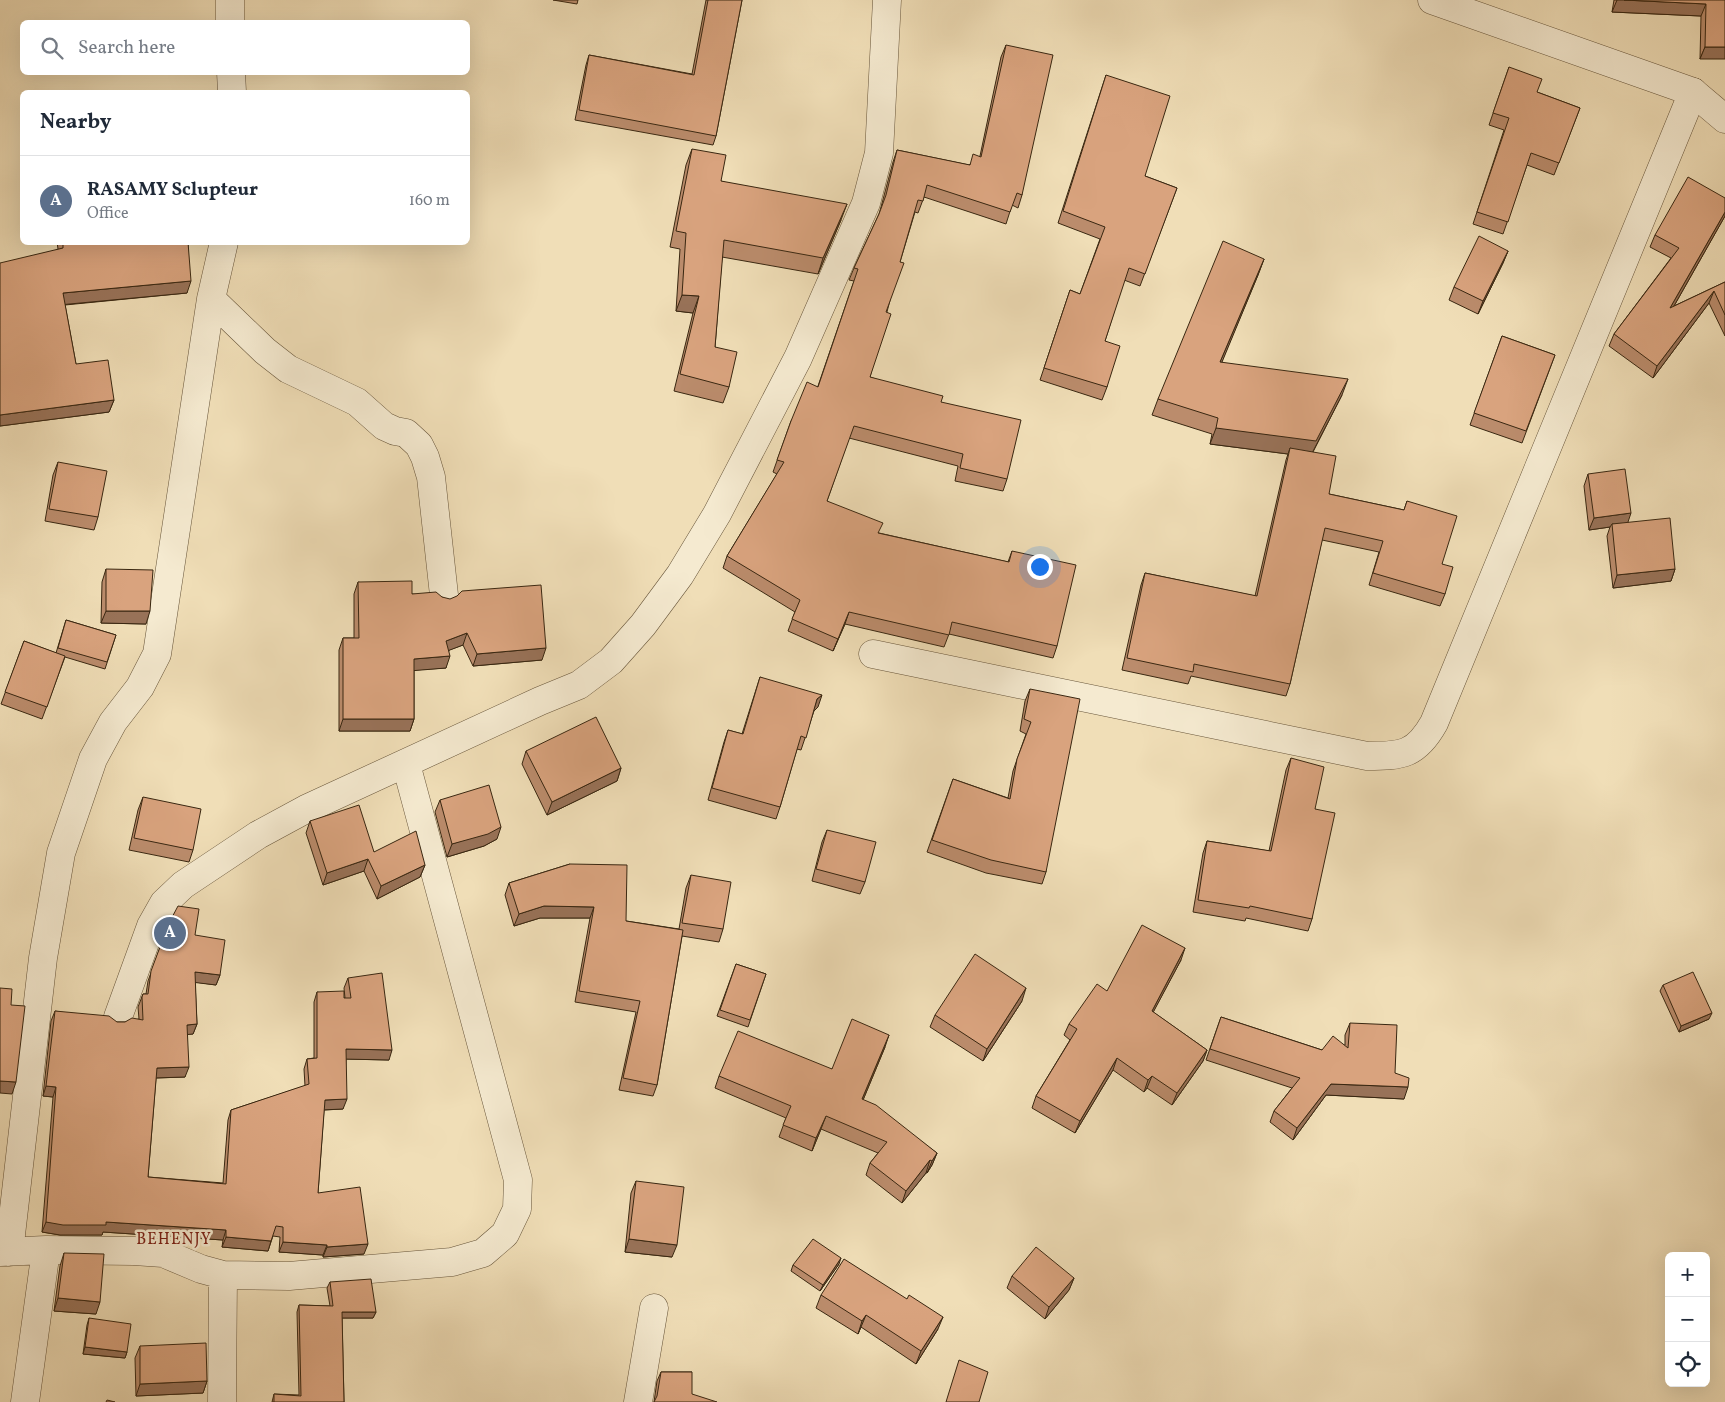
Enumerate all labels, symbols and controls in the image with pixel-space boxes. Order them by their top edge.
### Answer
search box [20,20,470,75]
icon: search [38,34,66,62]
text: Search here [78,35,175,61]
text: Nearby [40,108,111,137]
text: RASAMY Sclupteur [87,177,258,203]
text: A [50,190,62,212]
text: 160 m [409,190,450,212]
text: Office [87,203,129,225]
your location [1027,554,1053,580]
pin: A [154,914,186,952]
district label: BEHENJY [136,1229,212,1251]
map controls [1665,1252,1710,1387]
button: + [1665,1252,1710,1297]
button: − [1665,1297,1710,1342]
button: locate [1665,1342,1710,1387]

